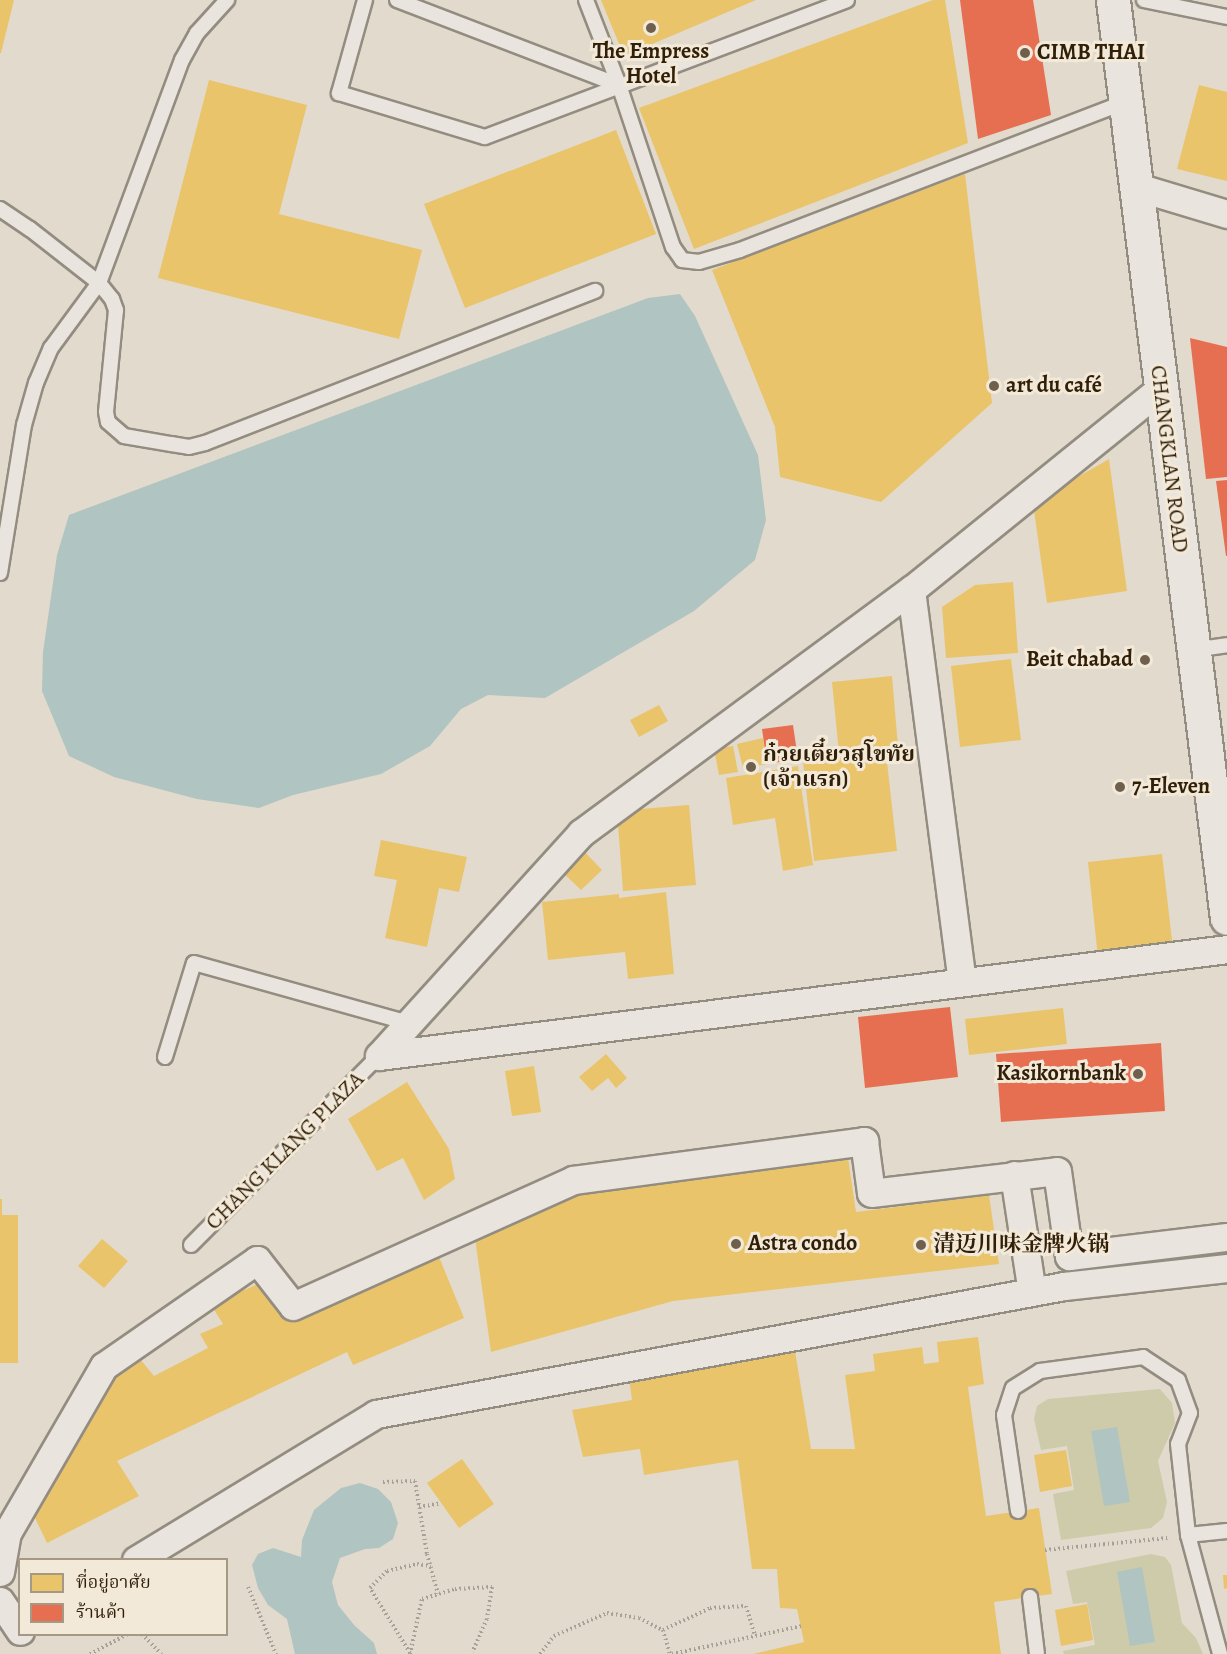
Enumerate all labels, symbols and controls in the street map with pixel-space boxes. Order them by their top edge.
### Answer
marker: The Empress Hotel [644,21,658,35]
place label: The Empress Hotel [593,38,709,90]
place label: CIMB THAI [1037,40,1145,66]
marker: CIMB THAI [1018,46,1032,60]
street label: CHANGKLAN ROAD [1144,364,1194,554]
place label: art du café [1006,373,1102,399]
marker: art du café [987,379,1001,393]
place label: Beit chabad [1026,647,1133,673]
marker: Beit chabad [1138,653,1152,667]
place label: ก๋วยเตี๋ยวสุโขทัย (เจ้าแรก) [763,741,915,792]
marker: ก๋วยเตี๋ยวสุโขทัย (เจ้าแรก) [744,760,758,774]
place label: 7-Eleven [1132,774,1210,800]
marker: 7-Eleven [1113,780,1127,794]
place label: Kasikornbank [996,1061,1126,1087]
street label: CHANG KLANG PLAZA [200,1066,370,1236]
marker: Kasikornbank [1131,1067,1145,1081]
place label: Astra condo [748,1231,857,1257]
place label: 清迈川味金牌火锅 [933,1232,1109,1258]
marker: Astra condo [729,1237,743,1251]
marker: 清迈川味金牌火锅 [914,1238,928,1252]
legend [18,1558,228,1636]
text: ที่อยู่อาศัย [76,1570,151,1594]
text: ร้านค้า [76,1600,126,1624]

